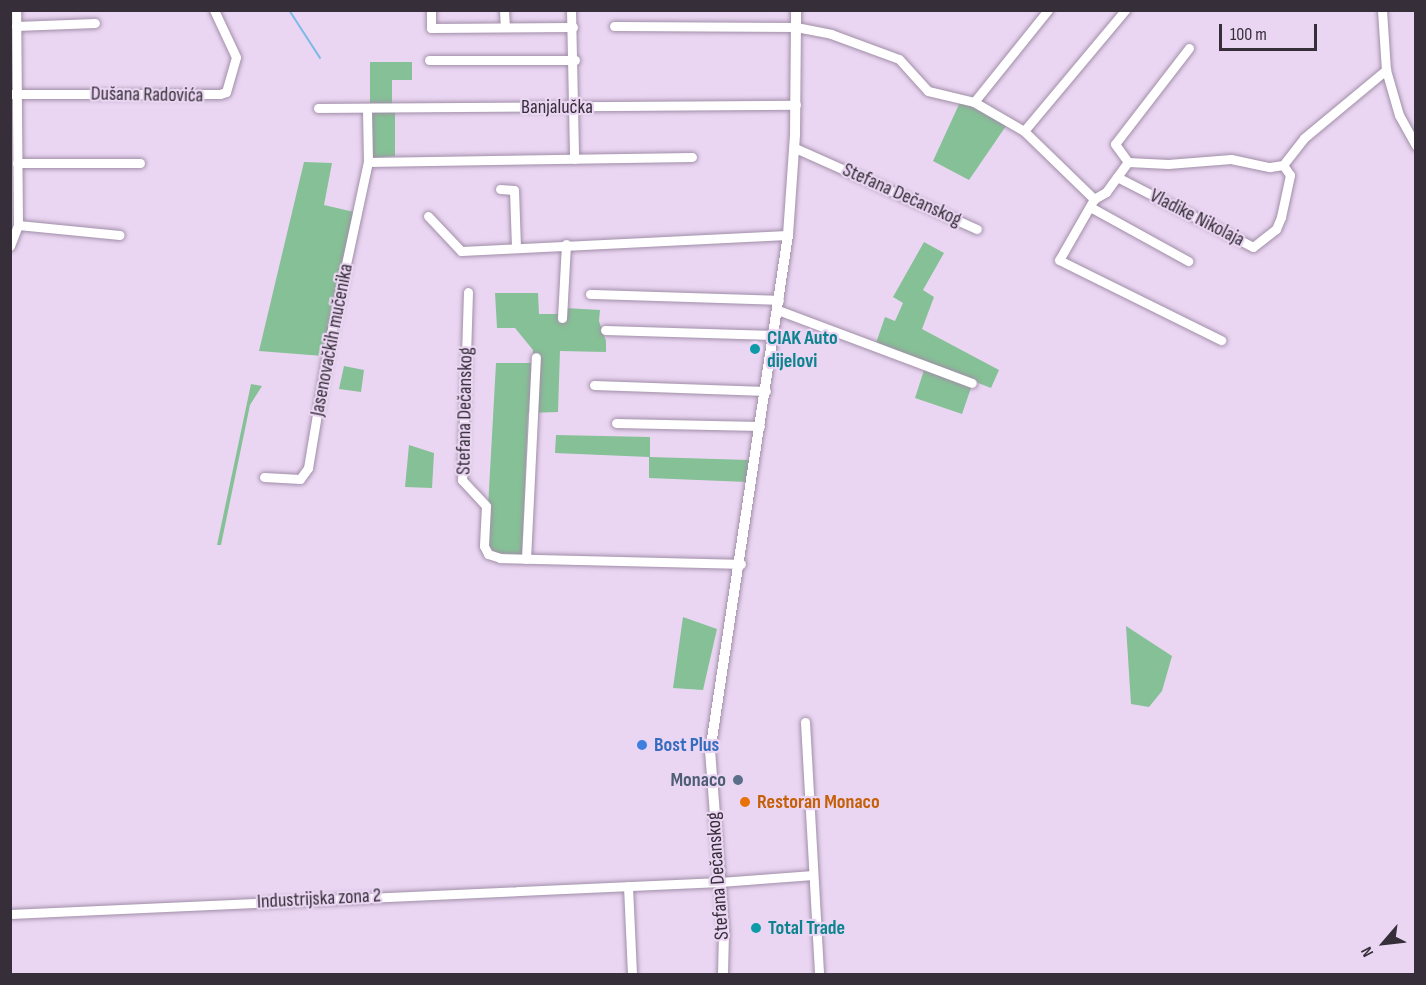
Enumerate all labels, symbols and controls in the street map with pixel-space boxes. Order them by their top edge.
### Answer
scale bar [1222,12,1320,50]
text: 100 m [1230,24,1267,45]
street label: Dušana Radovića [91,82,203,108]
street label: Banjalučka [521,95,593,119]
street label: Stefana Dečanskog [839,158,965,232]
street label: Vladike Nikolaja [1146,184,1248,252]
street label: Jasenovačkih mučenika [305,262,359,418]
place label: CIAK Auto dijelovi [767,326,838,373]
marker: CIAK Auto dijelovi [748,342,762,356]
street label: Stefana Dečanskog [452,347,478,475]
place label: Bost Plus [654,733,719,757]
marker: Bost Plus [635,738,649,752]
place label: Monaco [670,768,726,792]
marker: Monaco [731,773,745,787]
place label: Restoran Monaco [757,790,880,814]
marker: Restoran Monaco [738,795,752,809]
street label: Stefana Dečanskog [702,811,734,941]
street label: Industrijska zona 2 [256,884,382,914]
north arrow [1354,913,1414,973]
place label: Total Trade [768,916,845,940]
marker: Total Trade [749,921,763,935]
text: N [1357,943,1378,960]

